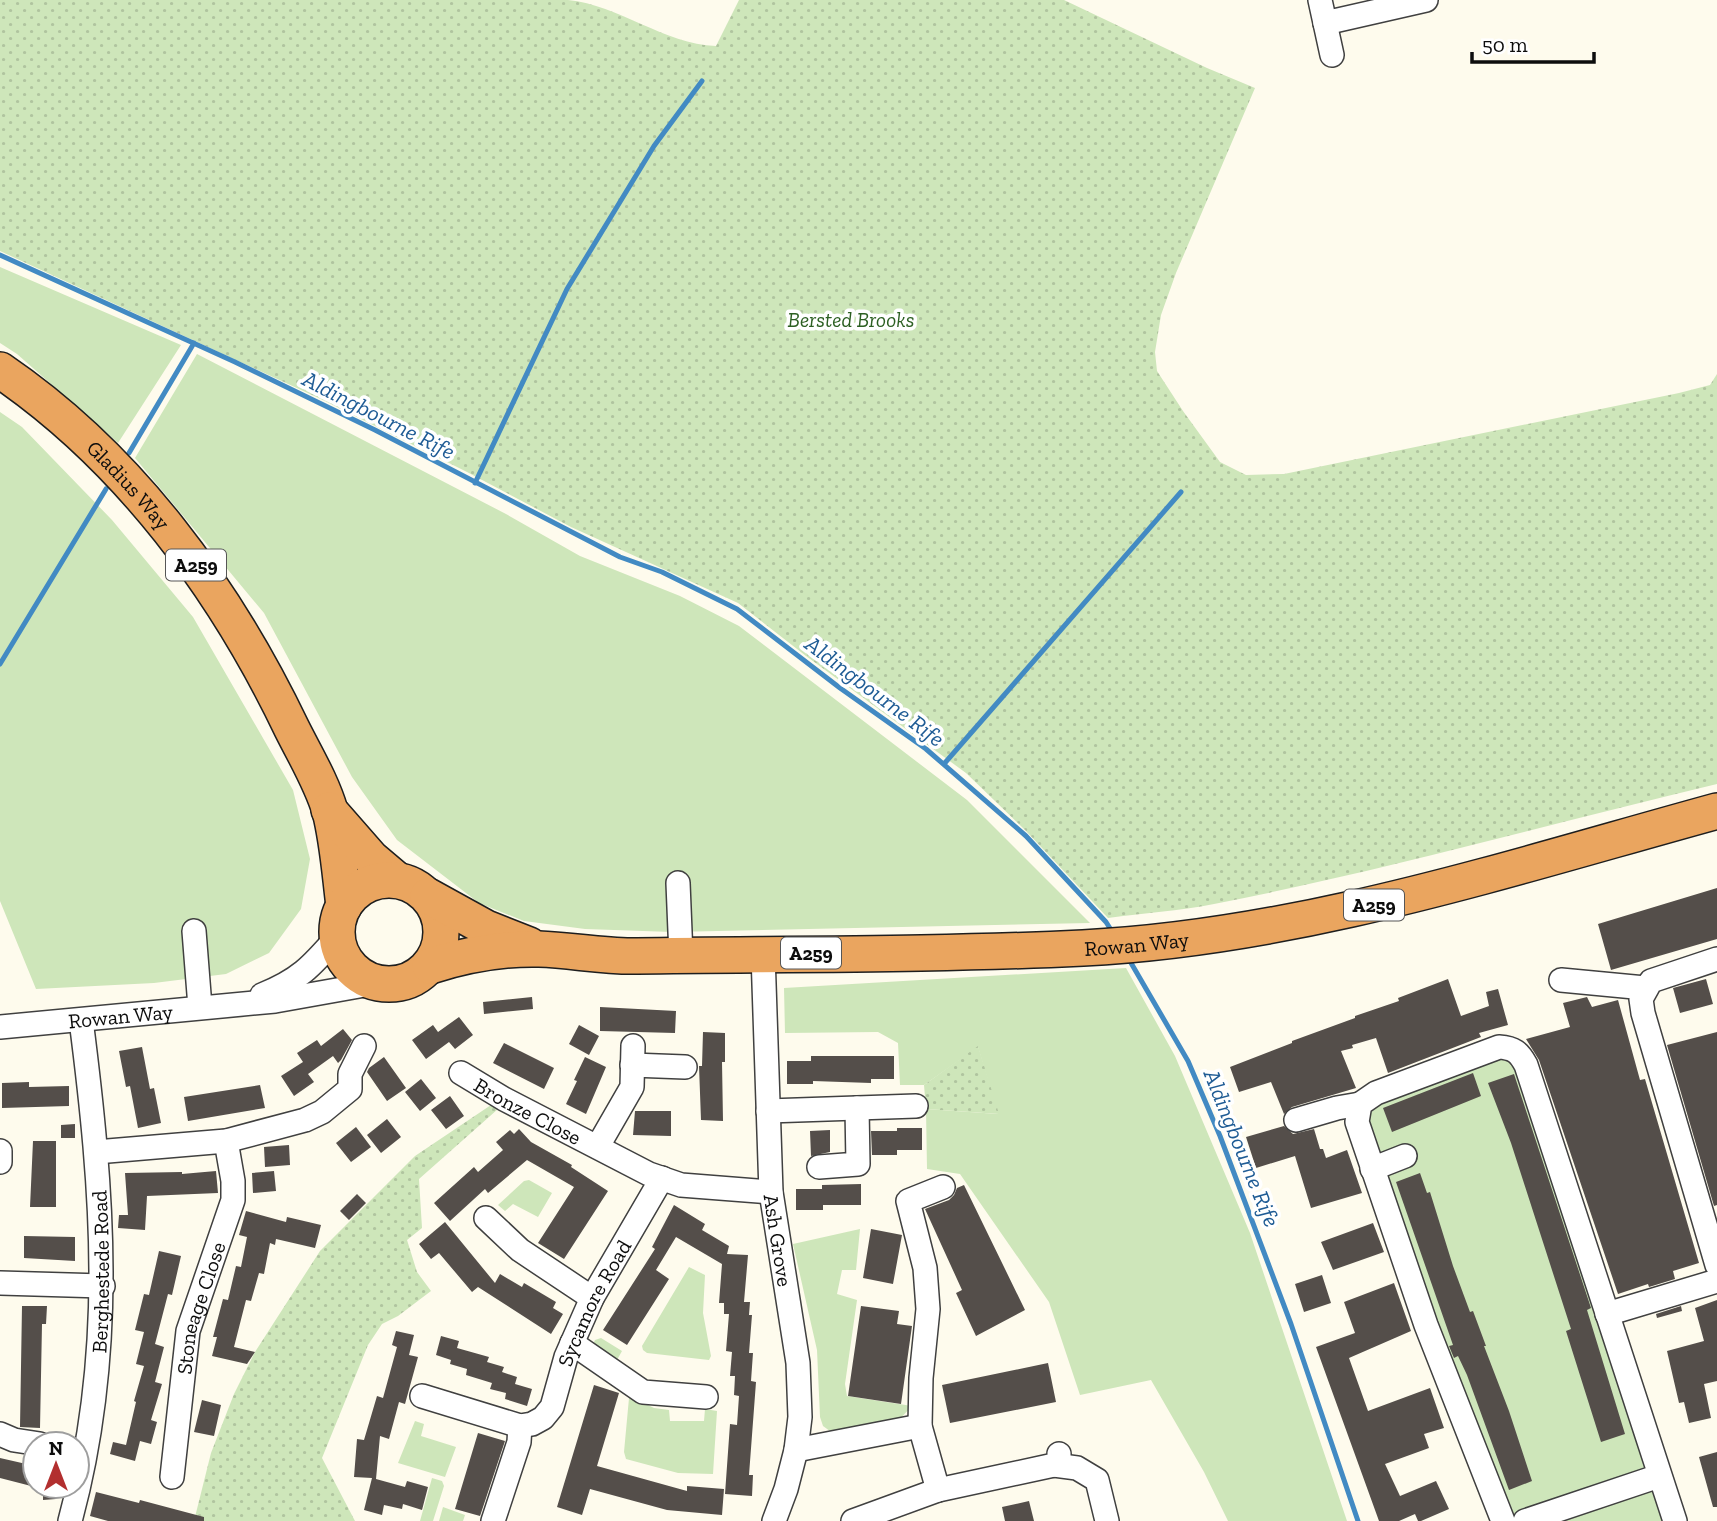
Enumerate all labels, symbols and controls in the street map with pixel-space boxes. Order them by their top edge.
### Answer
scale bar [1472,21,1594,65]
text: 50 m [1482,32,1528,57]
park label: Bersted Brooks [788,307,914,332]
water label: Aldingbourne Rife [297,364,460,466]
street label: Gladius Way [82,435,176,534]
road number: A259 [166,550,226,580]
water label: Aldingbourne Rife [799,629,950,753]
road number: A259 [1344,890,1404,920]
street label: Rowan Way [1084,926,1191,960]
road number: A259 [781,937,841,968]
street label: Rowan Way [67,998,174,1033]
water label: Aldingbourne Rife [1197,1064,1286,1231]
street label: Bronze Close [470,1072,586,1150]
street label: Berghestede Road [86,1189,114,1354]
street label: Ash Grove [759,1192,798,1288]
street label: Sycamore Road [552,1235,636,1369]
street label: Stoneage Close [171,1238,230,1376]
north arrow [21,1430,91,1500]
text: N [49,1437,63,1460]

